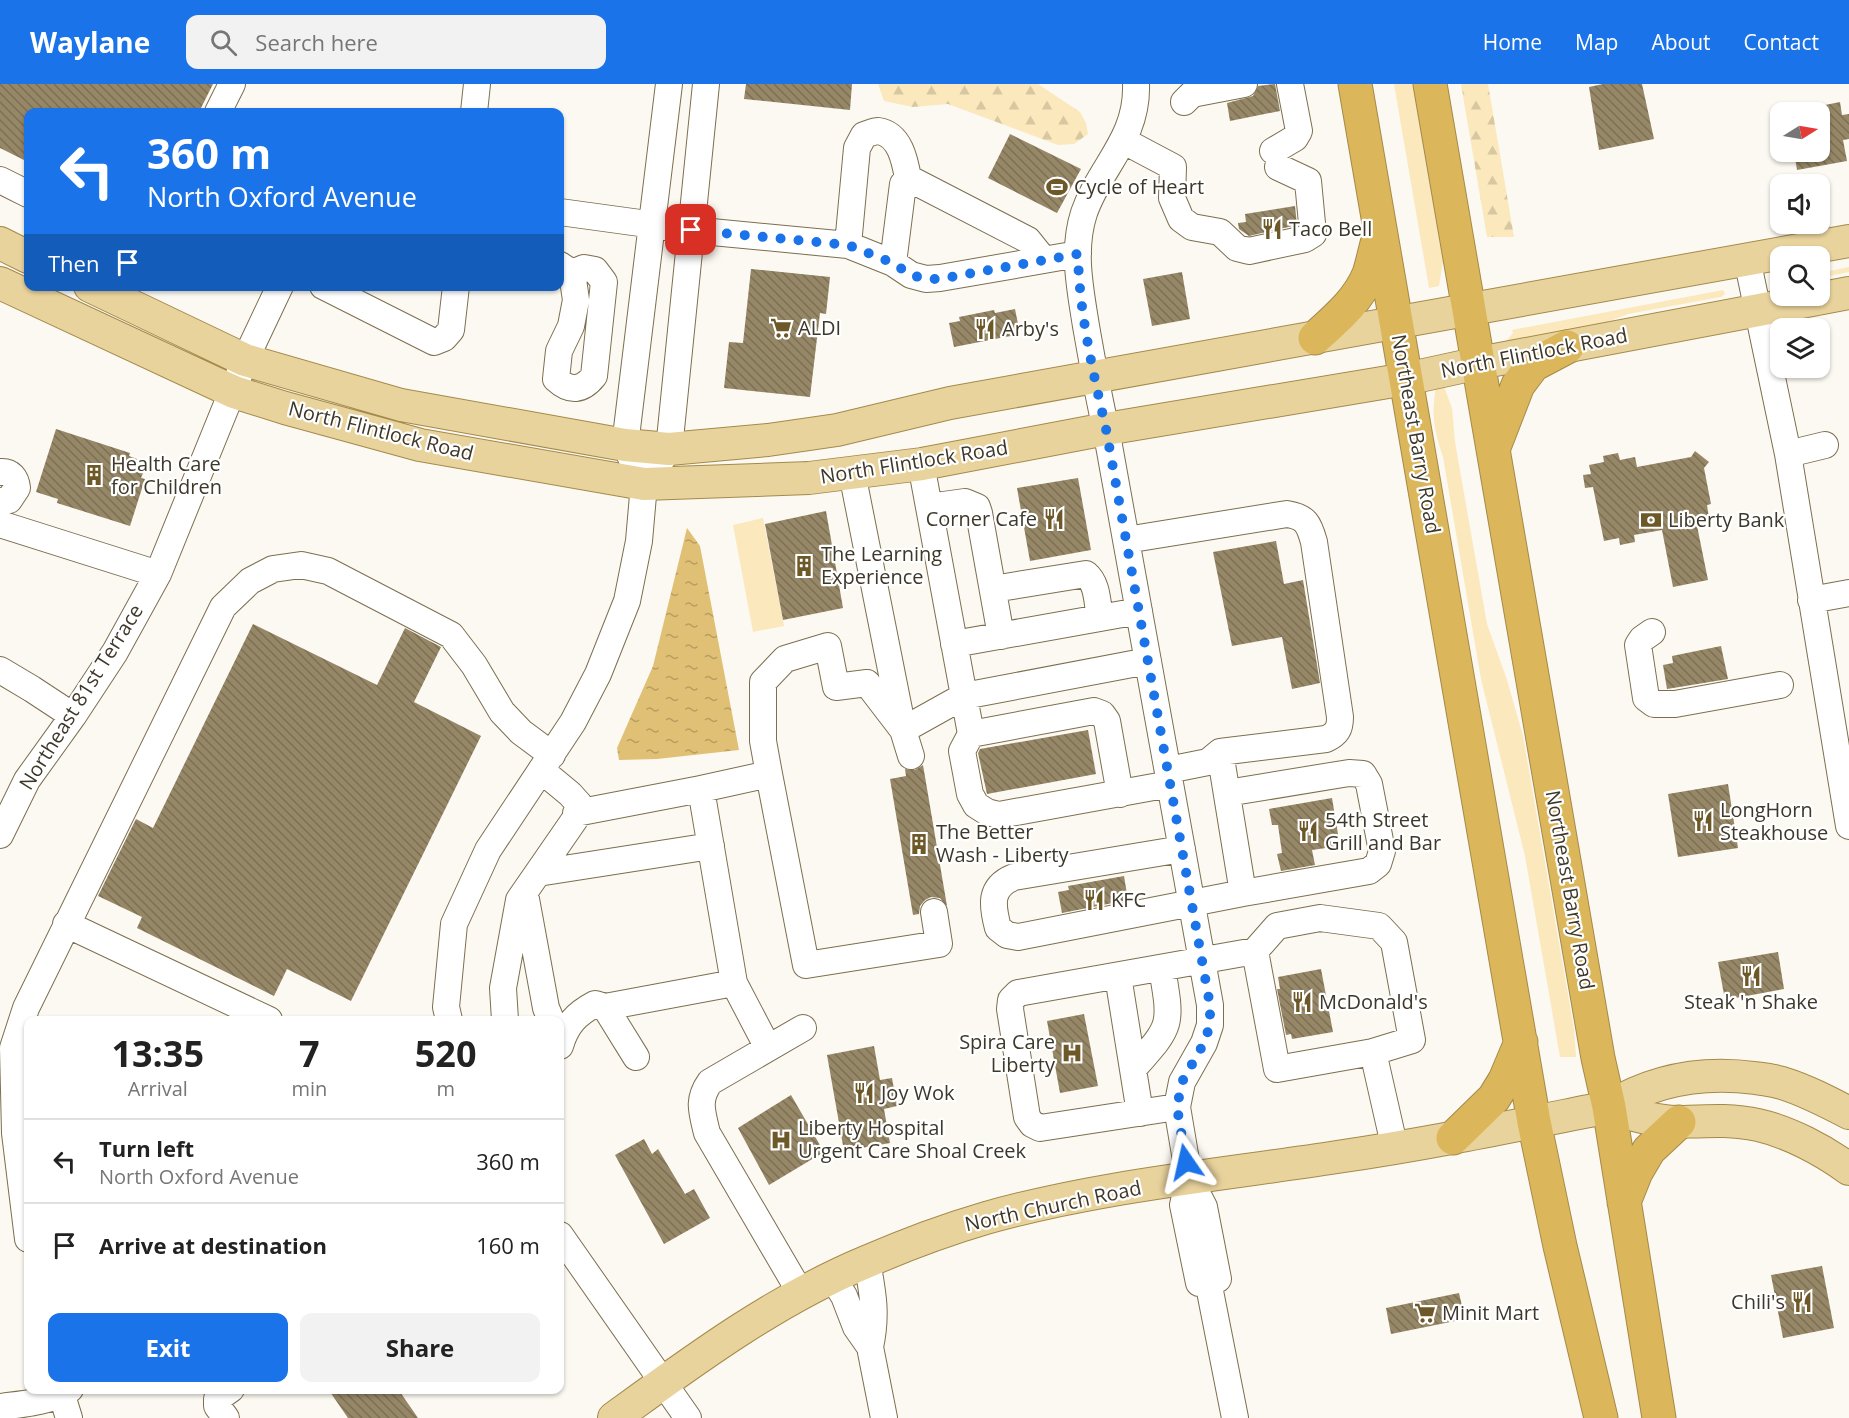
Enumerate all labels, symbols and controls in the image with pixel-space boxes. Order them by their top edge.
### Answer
search box [186,15,606,69]
text: Waylane [30,23,150,61]
icon: search [207,26,240,59]
text: Search here [255,27,378,57]
text: Home [1483,28,1542,56]
text: Map [1575,28,1618,56]
text: About [1651,28,1711,56]
text: Contact [1744,28,1819,56]
north arrow [1770,102,1830,162]
map controls [1770,102,1830,378]
text: 360 m [147,124,271,181]
icon: left [48,132,126,210]
place label: Cycle of Heart [1074,173,1204,200]
button: sound [1770,174,1830,234]
sports icon: Cycle of Heart [1045,175,1069,199]
text: North Oxford Avenue [147,178,417,215]
pin [665,204,716,255]
icon: arrive [674,213,707,246]
place label: Taco Bell [1289,215,1372,242]
restaurant icon: Taco Bell [1260,217,1284,241]
icon: arrive [111,246,144,279]
button: search [1770,246,1830,306]
text: Then [48,248,99,278]
place label: ALDI [798,314,841,341]
place label: Arby's [1002,315,1059,342]
supermarket icon: ALDI [769,316,793,340]
restaurant icon: Arby's [973,317,997,341]
button: layers [1770,318,1830,378]
street label: North Flintlock Road [1438,321,1630,384]
street label: Northeast Barry Road [1386,332,1447,536]
street label: North Flintlock Road [286,394,476,467]
street label: North Flintlock Road [818,433,1010,490]
place label: Health Care for Children [111,450,222,500]
building icon: Health Care for Children [82,463,106,487]
place label: Corner Cafe [926,505,1037,532]
place label: Liberty Bank [1668,506,1785,533]
restaurant icon: Corner Cafe [1042,507,1066,531]
bank icon: Liberty Bank [1639,508,1663,532]
place label: The Learning Experience [821,540,942,590]
building icon: The Learning Experience [792,554,816,578]
street label: Northeast 81st Terrace [12,599,149,795]
street label: Northeast Barry Road [1540,788,1601,992]
place label: LongHorn Steakhouse [1720,796,1828,846]
place label: 54th Street Grill and Bar [1325,806,1441,856]
restaurant icon: LongHorn Steakhouse [1691,809,1715,833]
place label: The Better Wash - Liberty [936,818,1069,868]
restaurant icon: 54th Street Grill and Bar [1296,819,1320,843]
building icon: The Better Wash - Liberty [907,832,931,856]
place label: KFC [1111,886,1146,913]
restaurant icon: KFC [1082,888,1106,912]
restaurant icon: Steak 'n Shake [1739,964,1763,988]
place label: McDonald's [1319,988,1428,1015]
place label: Steak 'n Shake [1684,988,1818,1015]
restaurant icon: McDonald's [1290,990,1314,1014]
place label: Spira Care Liberty [959,1028,1056,1078]
text: 13:35 [111,1029,204,1078]
text: 7 [299,1029,320,1078]
text: 520 [415,1029,477,1078]
hospital icon: Spira Care Liberty [1060,1041,1084,1065]
text: Arrival [128,1075,188,1102]
text: min [291,1075,327,1102]
text: m [436,1075,455,1102]
place label: Joy Wok [879,1079,955,1106]
restaurant icon: Joy Wok [852,1081,876,1105]
place label: Liberty Hospital Urgent Care Shoal Creek [798,1114,1027,1164]
hospital icon: Liberty Hospital Urgent Care Shoal Creek [769,1128,793,1152]
position arrow [1154,1130,1218,1194]
text: Turn left [99,1133,194,1163]
icon: left [48,1145,81,1178]
text: 360 m [476,1146,540,1176]
text: North Oxford Avenue [99,1163,299,1190]
street label: North Church Road [962,1174,1144,1237]
icon: arrive [48,1229,81,1262]
text: Arrive at destination [99,1230,327,1260]
text: 160 m [476,1230,540,1260]
place label: Chili's [1731,1288,1785,1315]
restaurant icon: Chili's [1790,1290,1814,1314]
place label: Minit Mart [1442,1299,1539,1326]
supermarket icon: Minit Mart [1413,1301,1437,1325]
button: Exit [48,1313,288,1382]
button: Share [300,1313,540,1382]

